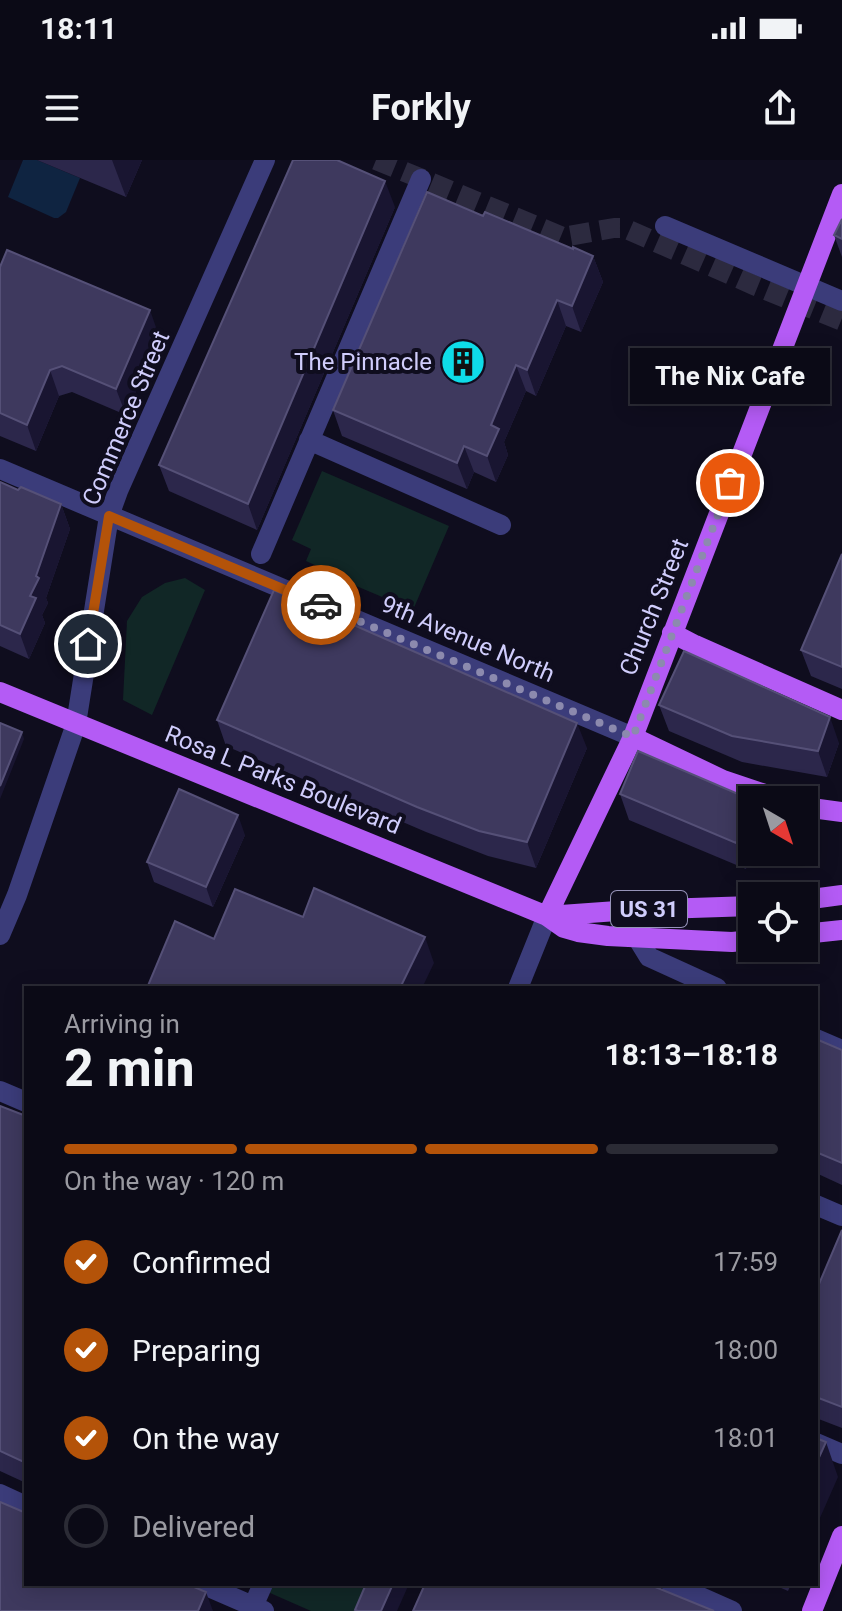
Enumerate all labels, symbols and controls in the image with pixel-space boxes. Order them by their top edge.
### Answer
text: 18:11 [40,11,117,46]
icon: menu [40,86,84,130]
icon: share [758,86,802,130]
text: Forkly [371,87,471,129]
street label: Commerce Street [77,327,175,509]
building icon: The Pinnacle [439,338,487,386]
callout: The Nix Cafe [630,347,830,403]
place label: The Pinnacle [294,348,432,376]
text: The Nix Cafe [655,361,805,391]
pin [696,449,764,517]
icon: bag [708,461,752,505]
street label: Church Street [614,534,694,679]
courier [281,565,361,645]
icon: car [299,583,343,627]
street label: 9th Avenue North [377,590,559,688]
pin [54,610,122,678]
icon: home [66,622,110,666]
street label: Rosa L Parks Boulevard [161,720,405,840]
north arrow [738,786,818,866]
map controls [738,786,818,962]
button: locate [738,882,818,962]
road number: US 31 [611,891,687,927]
text: Arriving in [64,1009,180,1039]
text: 18:13–18:18 [604,1037,778,1072]
text: 2 min [64,1038,195,1099]
text: On the way · 120 m [64,1166,284,1196]
icon: check [64,1240,108,1284]
text: Confirmed [132,1245,271,1280]
text: 17:59 [713,1247,778,1277]
icon: check [64,1328,108,1372]
text: Preparing [132,1333,261,1368]
text: 18:00 [713,1335,778,1365]
icon: check [64,1416,108,1460]
text: On the way [132,1421,279,1456]
text: 18:01 [713,1423,778,1453]
text: Delivered [132,1509,255,1544]

